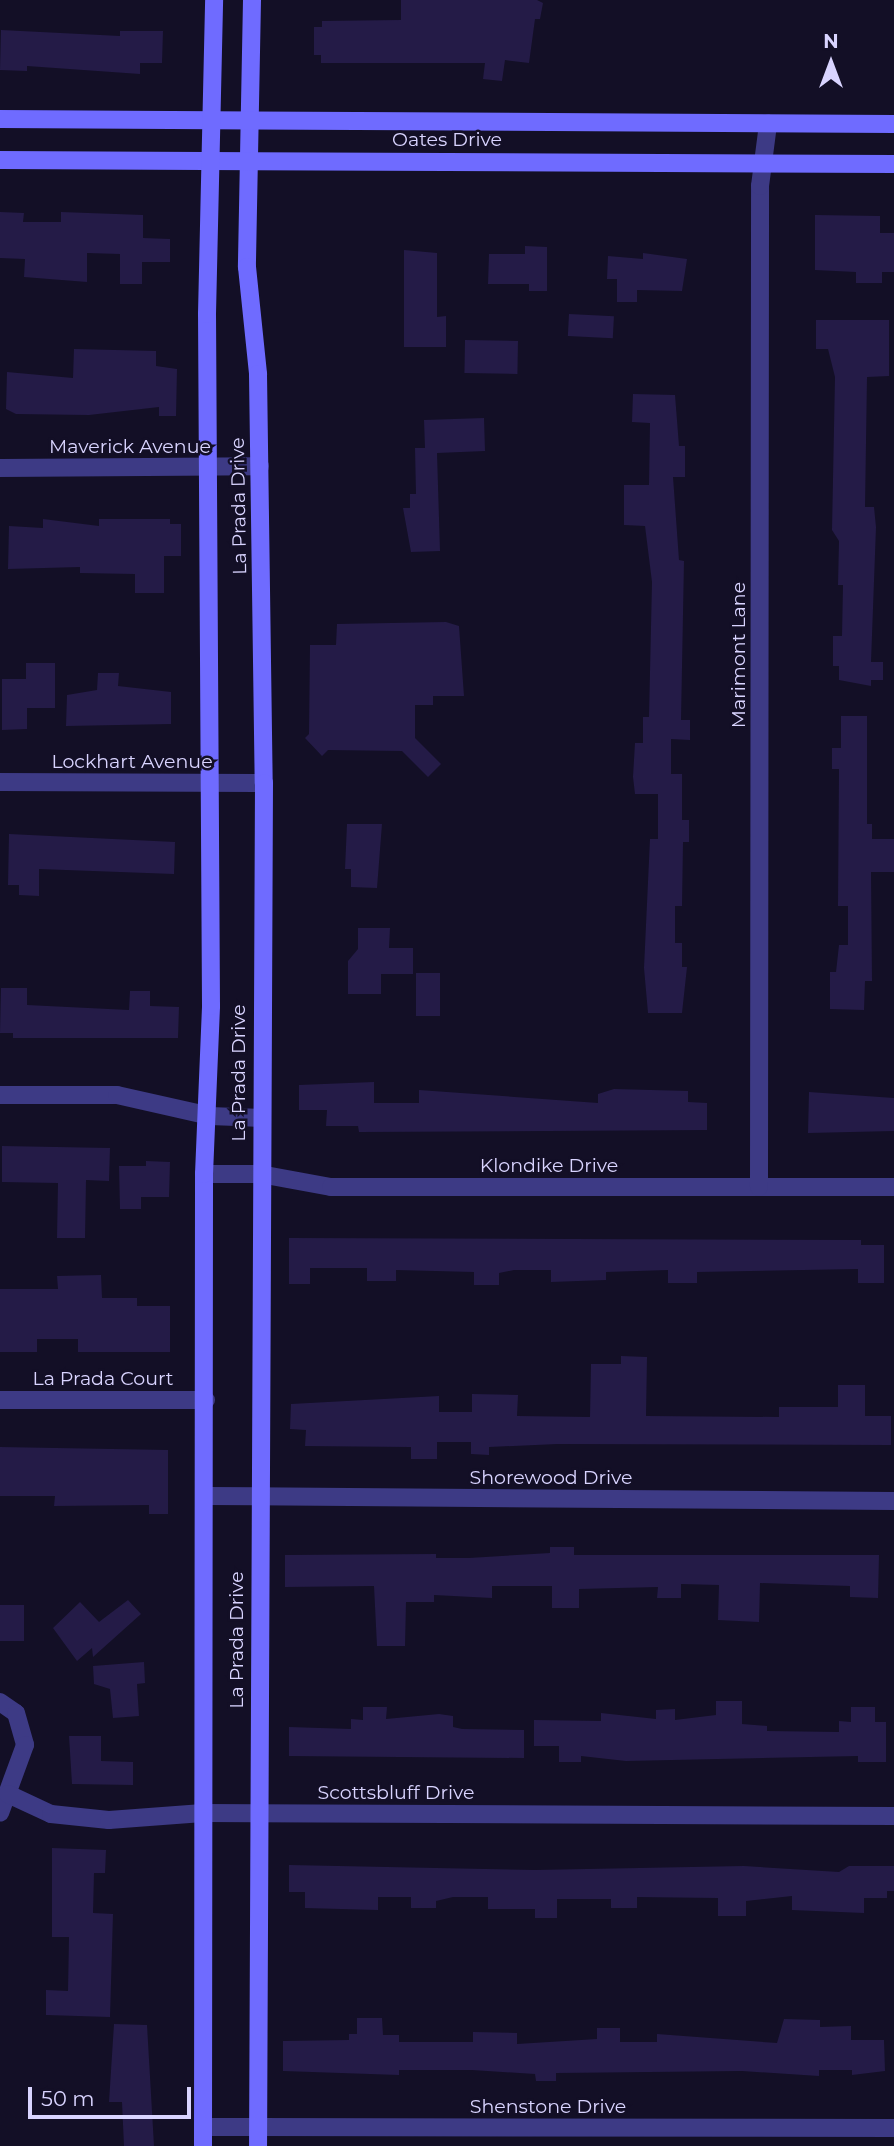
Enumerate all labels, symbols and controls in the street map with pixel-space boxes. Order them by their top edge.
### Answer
north arrow [796,28,866,98]
text: N [823,30,839,53]
street label: Oates Drive [392,129,502,151]
street label: Maverick Avenue [49,436,211,458]
street label: La Prada Drive [226,437,252,575]
street label: Marimont Lane [728,582,750,728]
street label: Lockhart Avenue [51,751,213,773]
street label: La Prada Drive [228,1004,250,1142]
street label: Klondike Drive [480,1155,618,1177]
street label: La Prada Court [32,1368,174,1390]
street label: Shorewood Drive [470,1467,632,1489]
street label: La Prada Drive [226,1571,248,1709]
street label: Scottsbluff Drive [318,1782,474,1804]
scale bar [32,2072,194,2116]
text: 50 m [41,2086,95,2111]
street label: Shenstone Drive [470,2096,626,2118]

